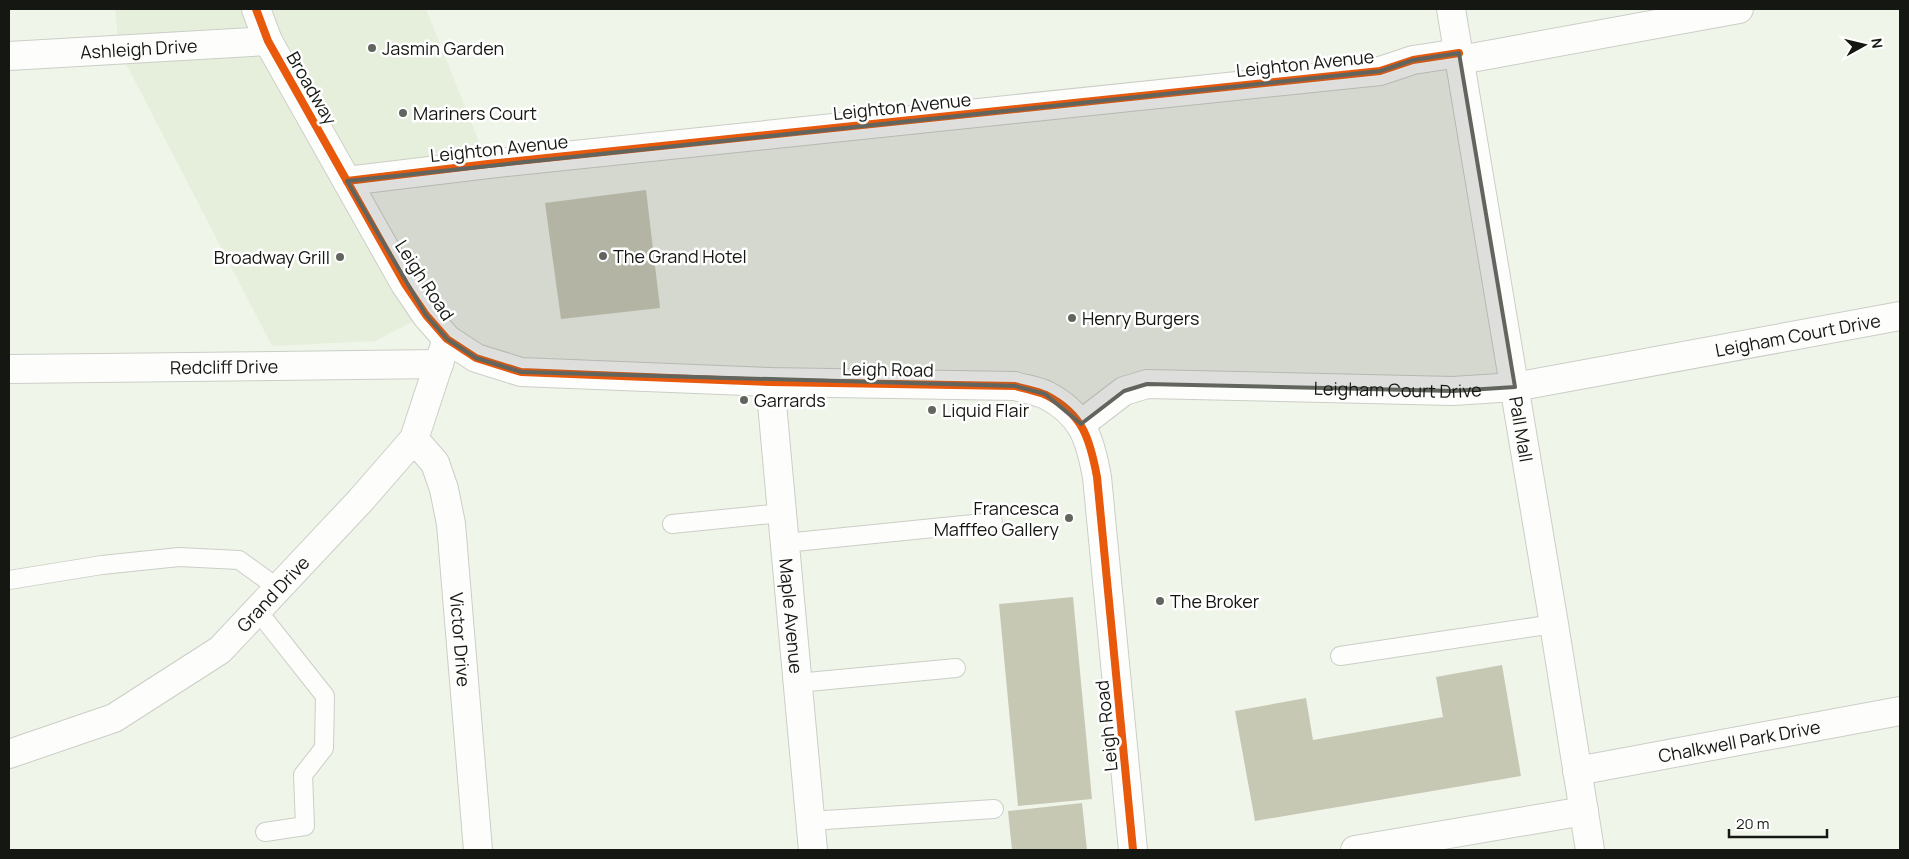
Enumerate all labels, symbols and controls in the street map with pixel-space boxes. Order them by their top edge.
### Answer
north arrow [1839,20,1889,70]
street label: Ashleigh Drive [79,33,198,64]
place label: Jasmin Garden [382,36,504,60]
text: N [1867,37,1887,49]
marker: Jasmin Garden [366,42,378,54]
street label: Leighton Avenue [1235,44,1375,82]
street label: Broadway [281,47,343,129]
street label: Leighton Avenue [832,87,972,125]
place label: Mariners Court [413,101,537,125]
marker: Mariners Court [397,107,409,119]
street label: Leighton Avenue [429,129,569,167]
street label: Leigh Road [390,235,460,325]
place label: The Grand Hotel [613,244,747,268]
place label: Broadway Grill [214,245,330,269]
marker: The Grand Hotel [597,250,609,262]
marker: Broadway Grill [334,251,346,263]
place label: Henry Burgers [1082,306,1199,330]
street label: Leigham Court Drive [1713,308,1882,362]
marker: Henry Burgers [1066,312,1078,324]
street label: Redcliff Drive [170,354,278,379]
street label: Leigh Road [842,356,934,382]
street label: Leigham Court Drive [1313,376,1482,403]
place label: Garrards [754,388,826,412]
marker: Garrards [738,394,750,406]
street label: Pall Mall [1504,395,1539,464]
place label: Liquid Flair [942,398,1030,422]
marker: Liquid Flair [926,404,938,416]
place label: Francesca Mafffeo Gallery [934,496,1059,541]
marker: Francesca Mafffeo Gallery [1063,512,1075,524]
street label: Grand Drive [231,551,314,637]
street label: Maple Avenue [774,557,809,675]
place label: The Broker [1170,589,1260,613]
street label: Victor Drive [445,591,476,688]
marker: The Broker [1154,595,1166,607]
street label: Leigh Road [1089,679,1123,773]
street label: Chalkwell Park Drive [1656,714,1822,768]
scale bar [1729,806,1826,838]
text: 20 m [1736,813,1769,834]

